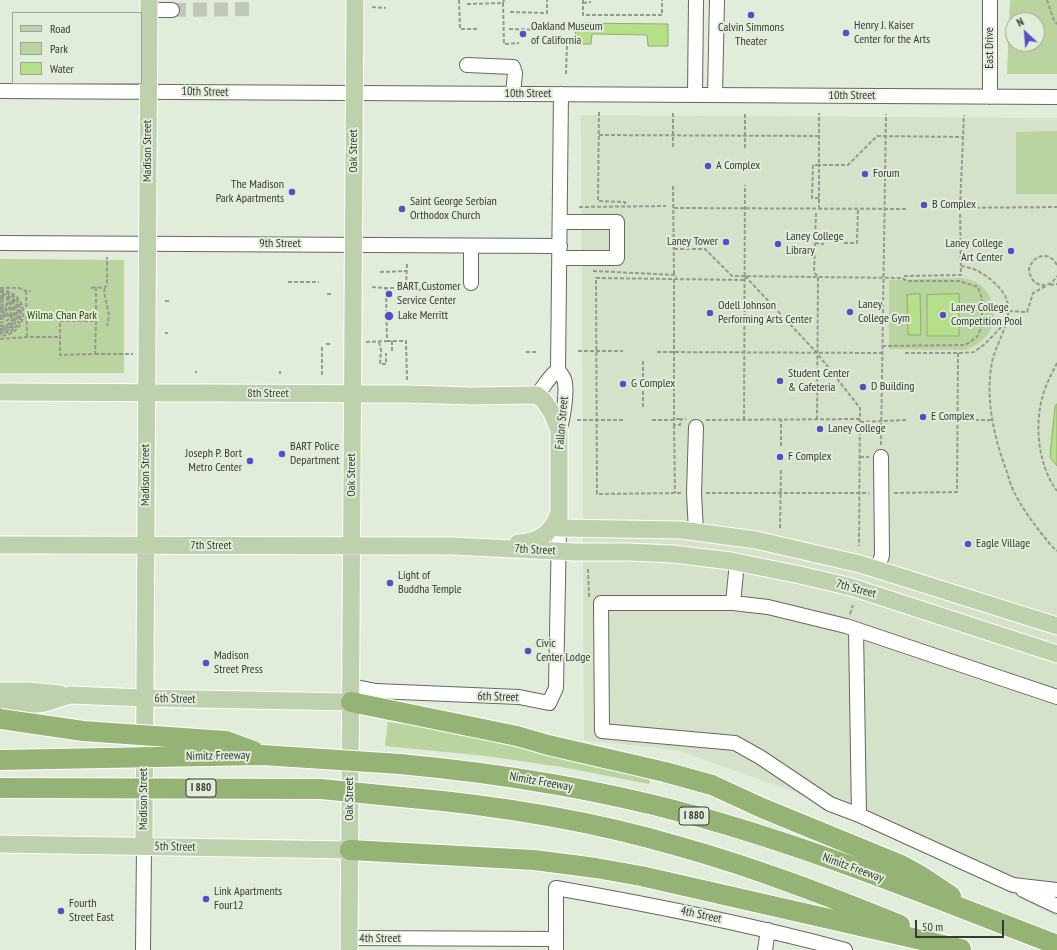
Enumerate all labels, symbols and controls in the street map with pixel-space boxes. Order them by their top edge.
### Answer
marker: Calvin Simmons Theater [746,10,756,20]
legend [12,12,142,84]
north arrow [1005,12,1045,52]
text: N [1014,15,1026,30]
place label: Henry J. Kaiser Center for the Arts [854,19,930,47]
place label: Oakland Museum of California [531,20,603,48]
text: Road [50,21,70,36]
place label: Calvin Simmons Theater [718,21,784,49]
street label: East Drive [983,27,997,69]
marker: Henry J. Kaiser Center for the Arts [841,28,851,38]
marker: Oakland Museum of California [518,29,528,39]
text: Park [50,41,68,56]
text: Water [50,61,74,76]
street label: 10th Street [181,84,229,100]
street label: 10th Street [505,87,551,101]
street label: 10th Street [829,89,875,103]
street label: Madison Street [141,120,155,182]
street label: Oak Street [347,129,361,173]
place label: A Complex [716,159,760,173]
marker: A Complex [703,161,713,171]
place label: Forum [873,167,899,181]
marker: Forum [860,169,870,179]
place label: The Madison Park Apartments [216,178,284,206]
marker: The Madison Park Apartments [287,187,297,197]
place label: Saint George Serbian Orthodox Church [410,195,497,223]
place label: B Complex [932,198,976,212]
marker: B Complex [919,200,929,210]
marker: Saint George Serbian Orthodox Church [397,204,407,214]
place label: Laney College Library [786,230,844,258]
place label: Laney Tower [667,235,718,249]
street label: 9th Street [259,237,301,251]
marker: Laney Tower [721,237,731,247]
place label: Laney College Art Center [945,237,1003,265]
marker: Laney College Library [773,239,783,249]
marker: Laney College Art Center [1006,246,1016,256]
place label: BART Customer Service Center [397,280,460,308]
marker: BART Customer Service Center [384,289,394,299]
place label: Laney College Gym [858,298,910,326]
place label: Odell Johnson Performing Arts Center [718,299,812,327]
place label: Laney College Competition Pool [951,301,1022,329]
marker: Laney College Gym [845,307,855,317]
marker: Odell Johnson Performing Arts Center [705,308,715,318]
park label: Wilma Chan Park [27,309,97,323]
place label: Lake Merritt [398,309,448,323]
marker: Lake Merritt [383,310,395,322]
marker: Laney College Competition Pool [938,310,948,320]
place label: Student Center & Cafeteria [788,367,850,395]
marker: Student Center & Cafeteria [775,376,785,386]
place label: G Complex [631,377,675,391]
marker: G Complex [618,379,628,389]
place label: D Building [871,380,914,394]
marker: D Building [858,382,868,392]
street label: 8th Street [247,387,289,401]
street label: Fallon Street [553,396,571,450]
place label: E Complex [931,410,975,424]
marker: E Complex [918,412,928,422]
place label: Laney College [828,422,886,436]
marker: Laney College [815,424,825,434]
place label: BART Police Department [290,440,339,468]
street label: Madison Street [139,444,153,506]
place label: Joseph P. Bort Metro Center [185,447,242,475]
marker: BART Police Department [277,449,287,459]
place label: F Complex [788,450,831,464]
marker: F Complex [775,452,785,462]
street label: Oak Street [345,453,359,497]
marker: Joseph P. Bort Metro Center [245,456,255,466]
place label: Eagle Village [976,537,1030,551]
street label: 7th Street [190,539,232,553]
marker: Eagle Village [963,539,973,549]
street label: 7th Street [514,542,556,558]
place label: Light of Buddha Temple [398,569,462,597]
street label: 7th Street [834,577,878,601]
marker: Light of Buddha Temple [385,578,395,588]
place label: Civic Center Lodge [536,637,590,665]
marker: Civic Center Lodge [523,646,533,656]
place label: Madison Street Press [214,649,263,677]
marker: Madison Street Press [201,658,211,668]
street label: 6th Street [477,689,519,705]
street label: 6th Street [154,691,196,707]
street label: Nimitz Freeway [186,748,250,764]
street label: Madison Street [137,768,151,830]
street label: Nimitz Freeway [508,769,574,795]
street label: Oak Street [343,777,357,821]
road number: I 880 [186,779,216,797]
road number: I 880 [679,807,709,825]
street label: 5th Street [154,839,196,855]
street label: Nimitz Freeway [820,850,886,886]
place label: Link Apartments Four12 [214,885,282,913]
marker: Link Apartments Four12 [201,894,211,904]
place label: Fourth Street East [69,897,114,925]
street label: 4th Street [679,904,723,926]
marker: Fourth Street East [56,906,66,916]
scale bar [917,912,1006,938]
text: 50 m [922,919,943,934]
street label: 4th Street [359,932,401,946]

